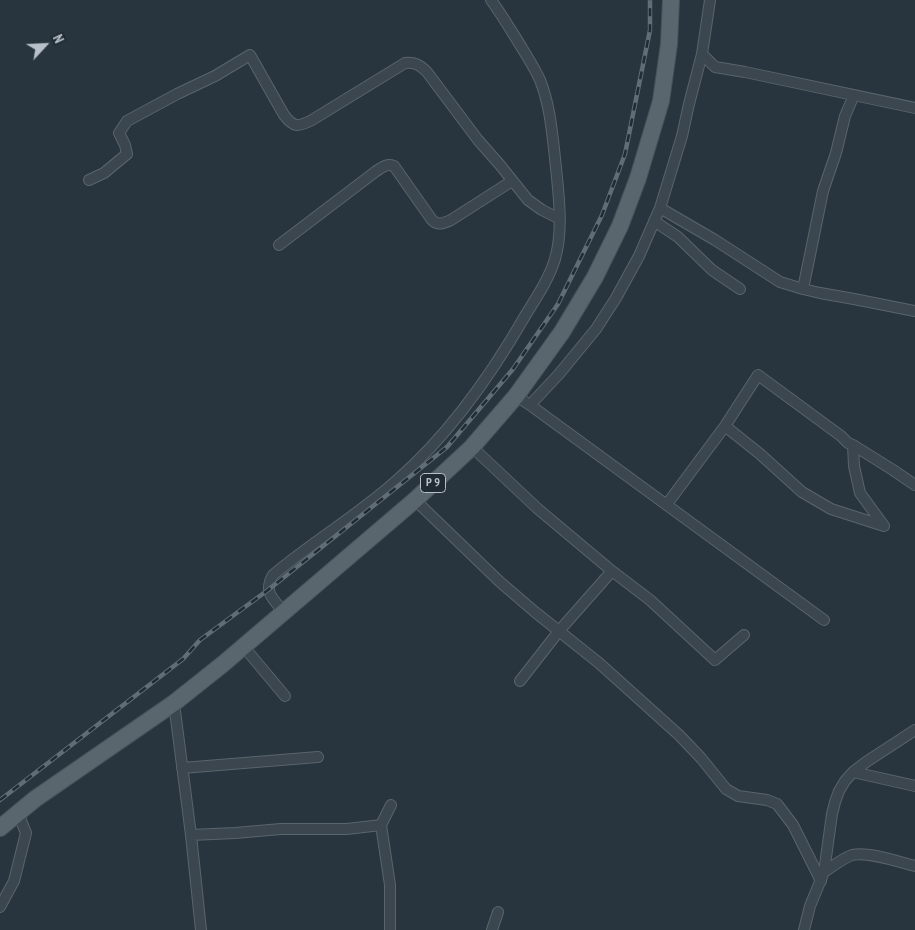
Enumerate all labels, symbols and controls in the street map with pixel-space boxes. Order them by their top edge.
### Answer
north arrow [20,20,70,70]
text: N [49,31,68,46]
road number: P 9 [420,473,446,492]

